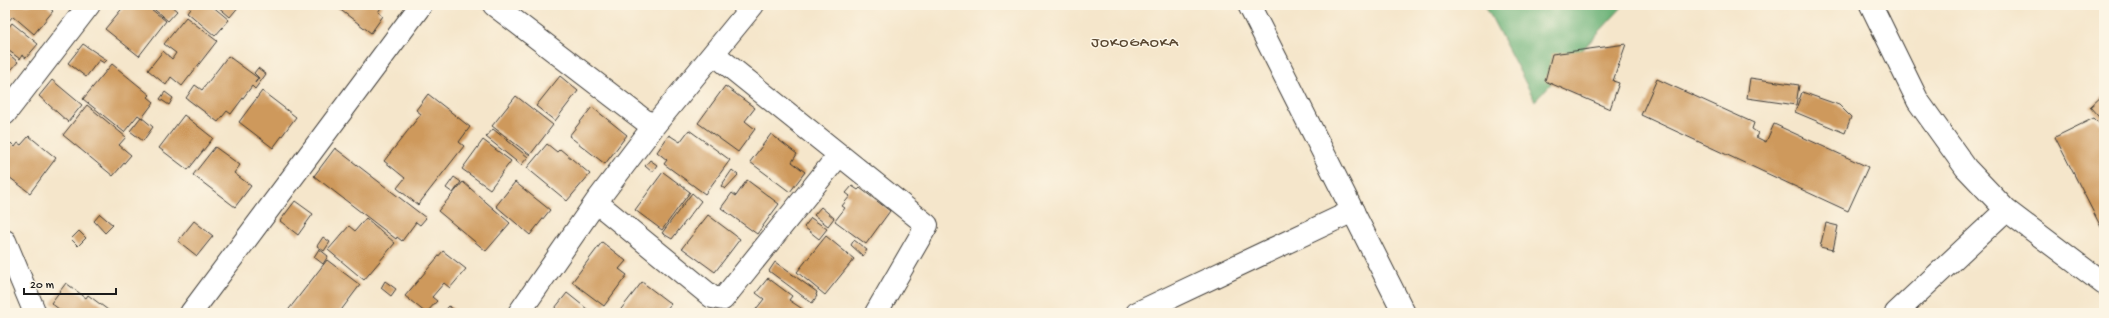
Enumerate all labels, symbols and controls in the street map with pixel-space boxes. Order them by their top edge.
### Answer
district label: JOKOGAOKA [1091,34,1179,52]
scale bar [24,270,116,296]
text: 20 m [30,279,55,293]

